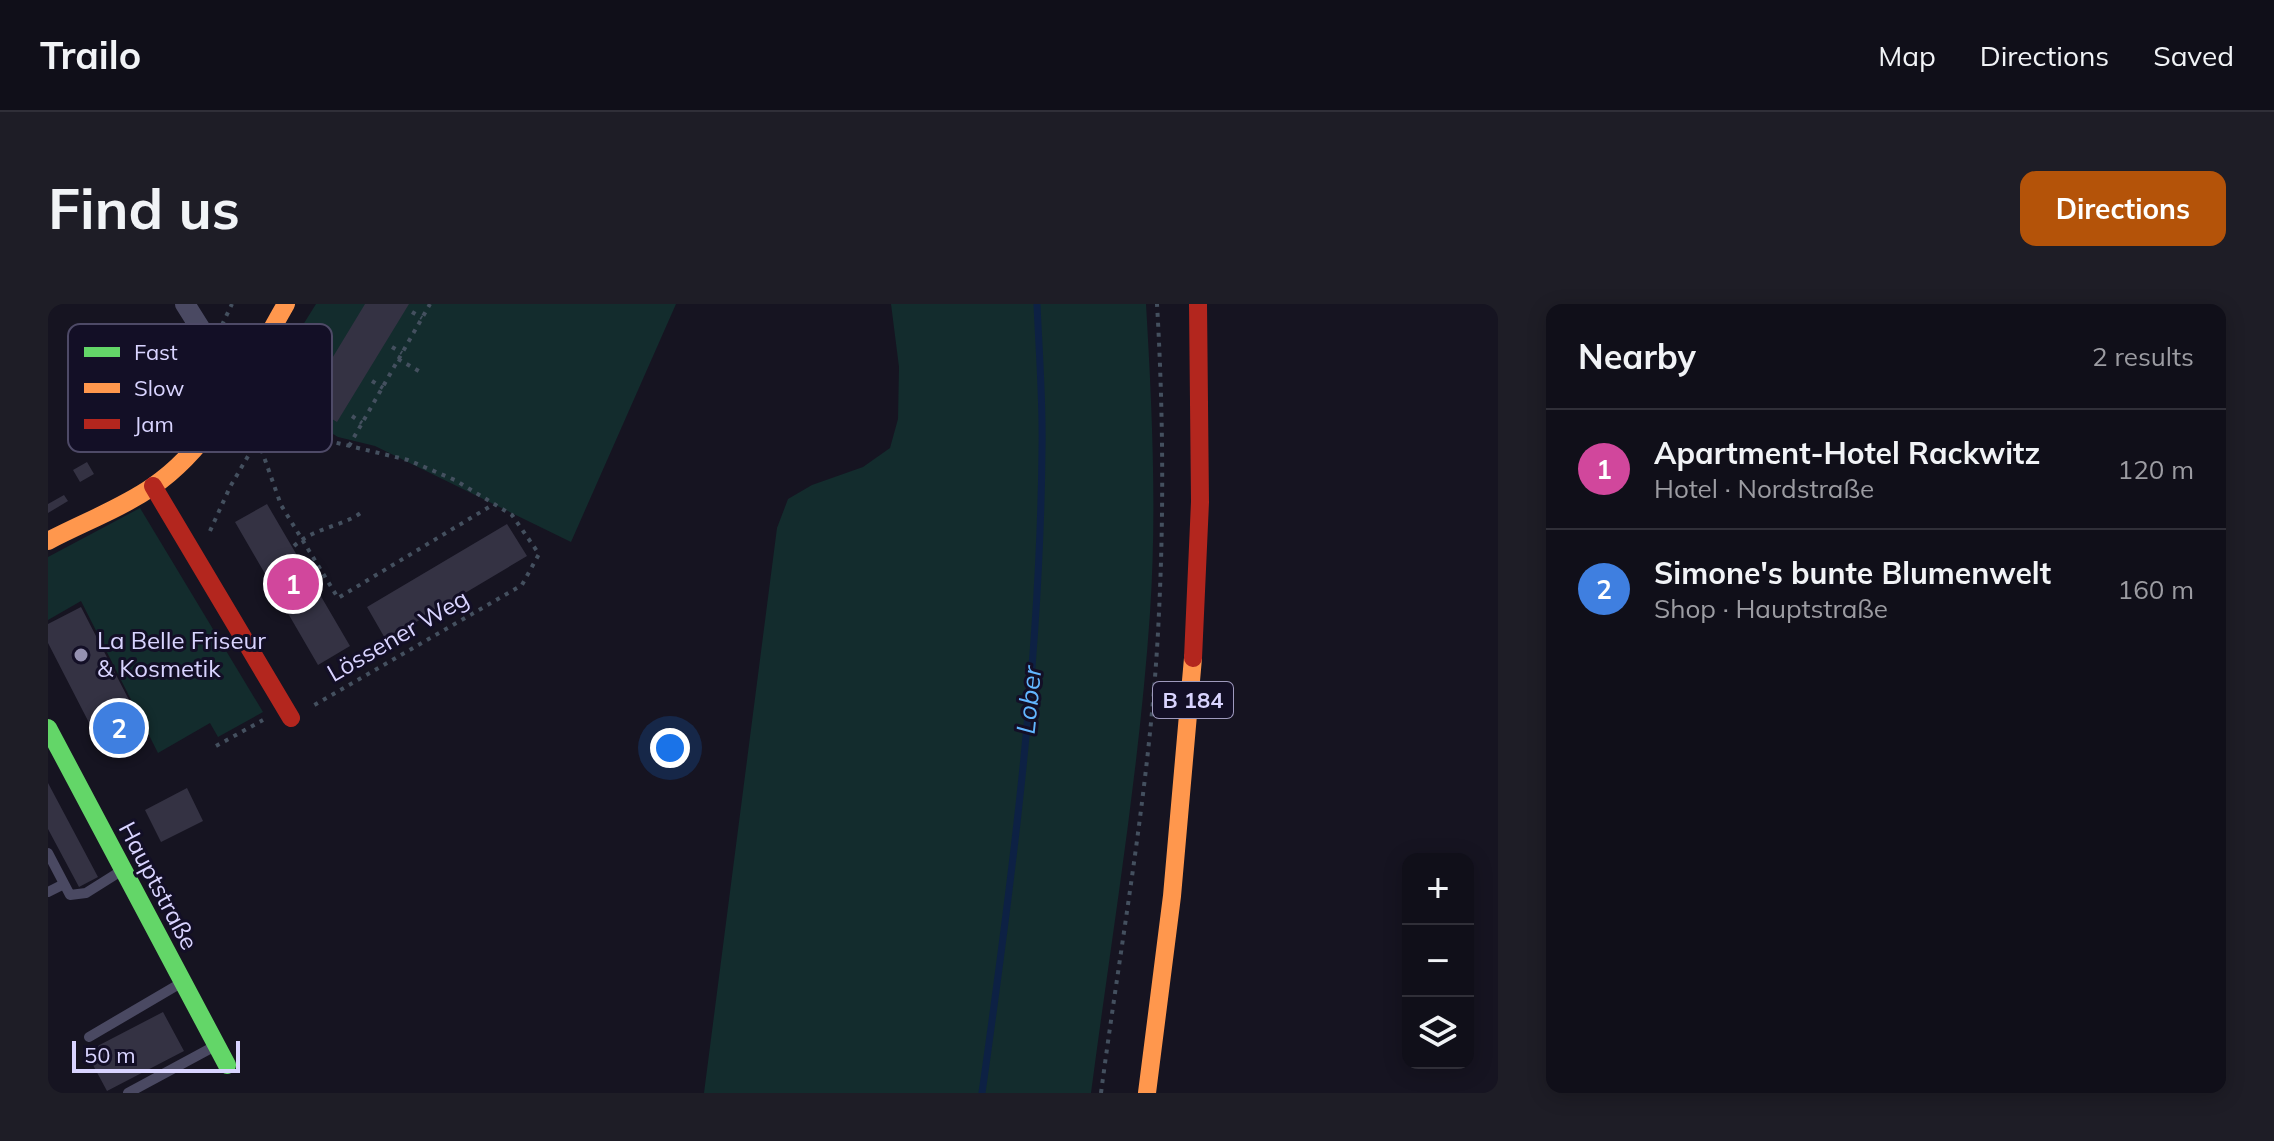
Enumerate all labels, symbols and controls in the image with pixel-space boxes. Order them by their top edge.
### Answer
text: Trailo [40,31,141,79]
text: Map [1878,38,1936,73]
text: Directions [1980,38,2109,73]
text: Saved [2153,38,2234,73]
button: Directions [2020,171,2226,246]
text: Find us [48,173,240,243]
legend [68,324,332,452]
text: Nearby [1578,335,1696,378]
text: Fast [134,338,178,366]
text: 2 results [2092,340,2194,373]
text: Slow [134,374,184,402]
text: Jam [134,410,174,438]
text: Apartment-Hotel Rackwitz [1654,434,2040,472]
text: 1 [1596,453,1612,486]
text: 120 m [2118,453,2194,486]
text: Hotel · Nordstraße [1654,472,1874,505]
pin: 1 [267,554,319,614]
text: Simone's bunte Blumenwelt [1654,554,2051,592]
text: 2 [1596,573,1612,606]
text: 160 m [2118,573,2194,606]
street label: Lössener Weg [321,583,474,688]
text: Shop · Hauptstraße [1654,592,1888,625]
place label: La Belle Friseur & Kosmetik [97,625,266,683]
marker: La Belle Friseur & Kosmetik [72,646,90,664]
water label: Lober [1009,663,1049,736]
road number: B 184 [1153,682,1233,718]
pin: 2 [93,698,145,758]
your location [650,728,690,768]
street label: Hauptstraße [113,816,205,955]
map controls [1402,853,1474,1069]
button: + [1402,853,1474,925]
button: − [1402,925,1474,997]
button: layers [1402,997,1474,1069]
scale bar [72,1037,240,1073]
text: 50 m [84,1041,135,1069]

